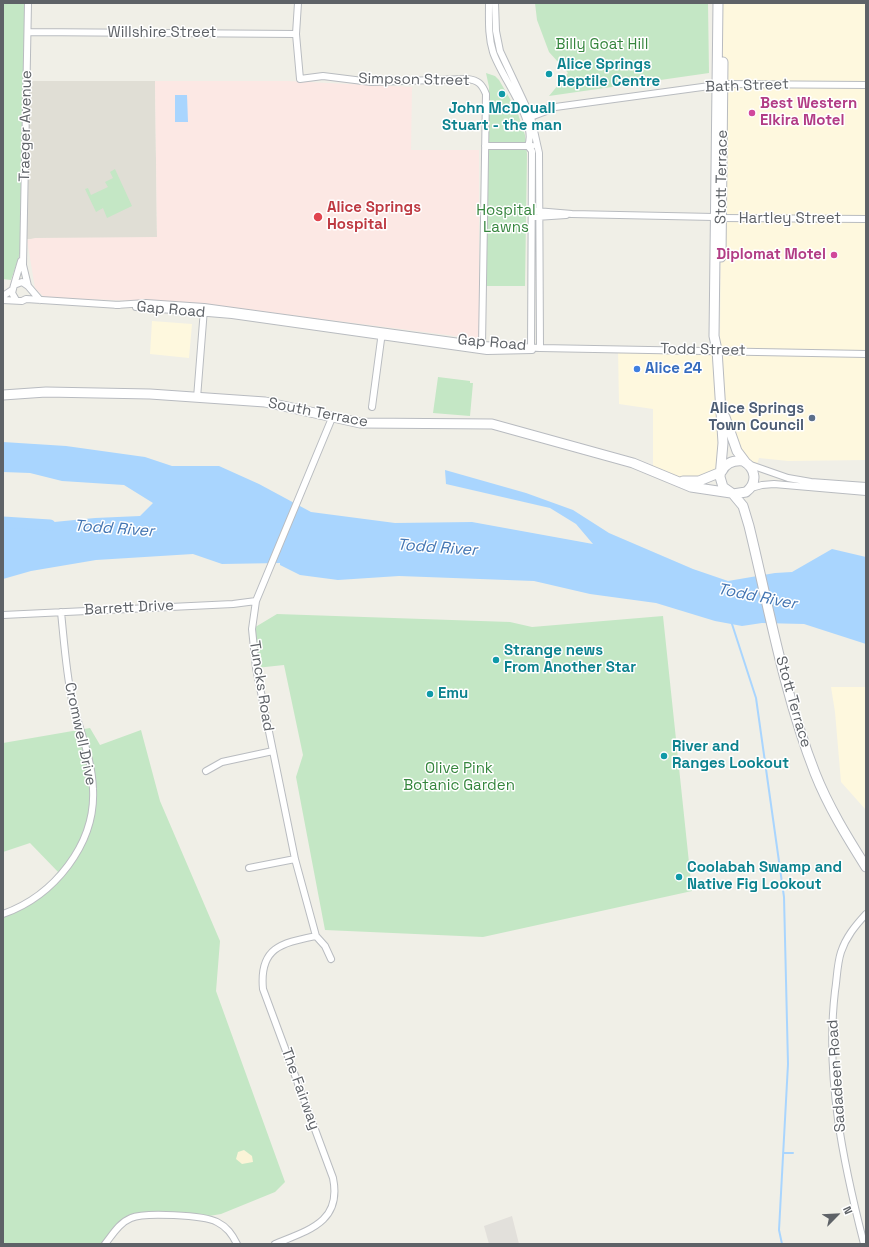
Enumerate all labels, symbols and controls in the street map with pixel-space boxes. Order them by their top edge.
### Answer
street label: Willshire Street [108,24,216,42]
park label: Billy Goat Hill [556,36,648,54]
place label: Alice Springs Reptile Centre [557,56,660,91]
marker: Alice Springs Reptile Centre [544,69,554,79]
street label: Traeger Avenue [16,70,36,182]
street label: Simpson Street [358,70,470,90]
street label: Bath Street [705,76,789,96]
marker: John McDouall Stuart - the man [497,89,507,99]
place label: Best Western Elkira Motel [760,95,857,130]
place label: John McDouall Stuart - the man [442,100,562,135]
marker: Best Western Elkira Motel [747,108,757,118]
street label: Stott Terrace [712,130,732,224]
place label: Alice Springs Hospital [327,199,421,234]
park label: Hospital Lawns [476,202,536,237]
street label: Hartley Street [739,210,841,228]
marker: Alice Springs Hospital [312,211,324,223]
place label: Diplomat Motel [716,246,826,264]
marker: Diplomat Motel [829,250,839,260]
street label: Gap Road [136,298,206,322]
street label: Gap Road [457,331,527,355]
street label: Todd Street [660,340,746,360]
place label: Alice 24 [645,360,702,378]
marker: Alice 24 [632,364,642,374]
street label: South Terrace [267,395,369,431]
place label: Alice Springs Town Council [709,400,804,435]
marker: Alice Springs Town Council [807,413,817,423]
water label: Todd River [73,517,155,541]
water label: Todd River [396,536,478,560]
water label: Todd River [716,580,798,614]
street label: Barrett Drive [84,597,174,619]
street label: Tuncks Road [245,639,277,733]
place label: Strange news From Another Star [504,642,636,677]
street label: Stott Terrace [771,654,815,750]
marker: Strange news From Another Star [491,655,501,665]
street label: Cromwell Drive [60,681,100,787]
place label: Emu [438,685,468,703]
marker: Emu [425,689,435,699]
place label: River and Ranges Lookout [672,738,789,773]
marker: River and Ranges Lookout [659,751,669,761]
park label: Olive Pink Botanic Garden [403,760,515,795]
place label: Coolabah Swamp and Native Fig Lookout [687,859,842,894]
marker: Coolabah Swamp and Native Fig Lookout [674,872,684,882]
street label: Sadadeen Road [824,1019,850,1133]
street label: The Fairway [277,1045,323,1133]
north arrow [817,1195,857,1235]
text: N [840,1204,856,1216]

